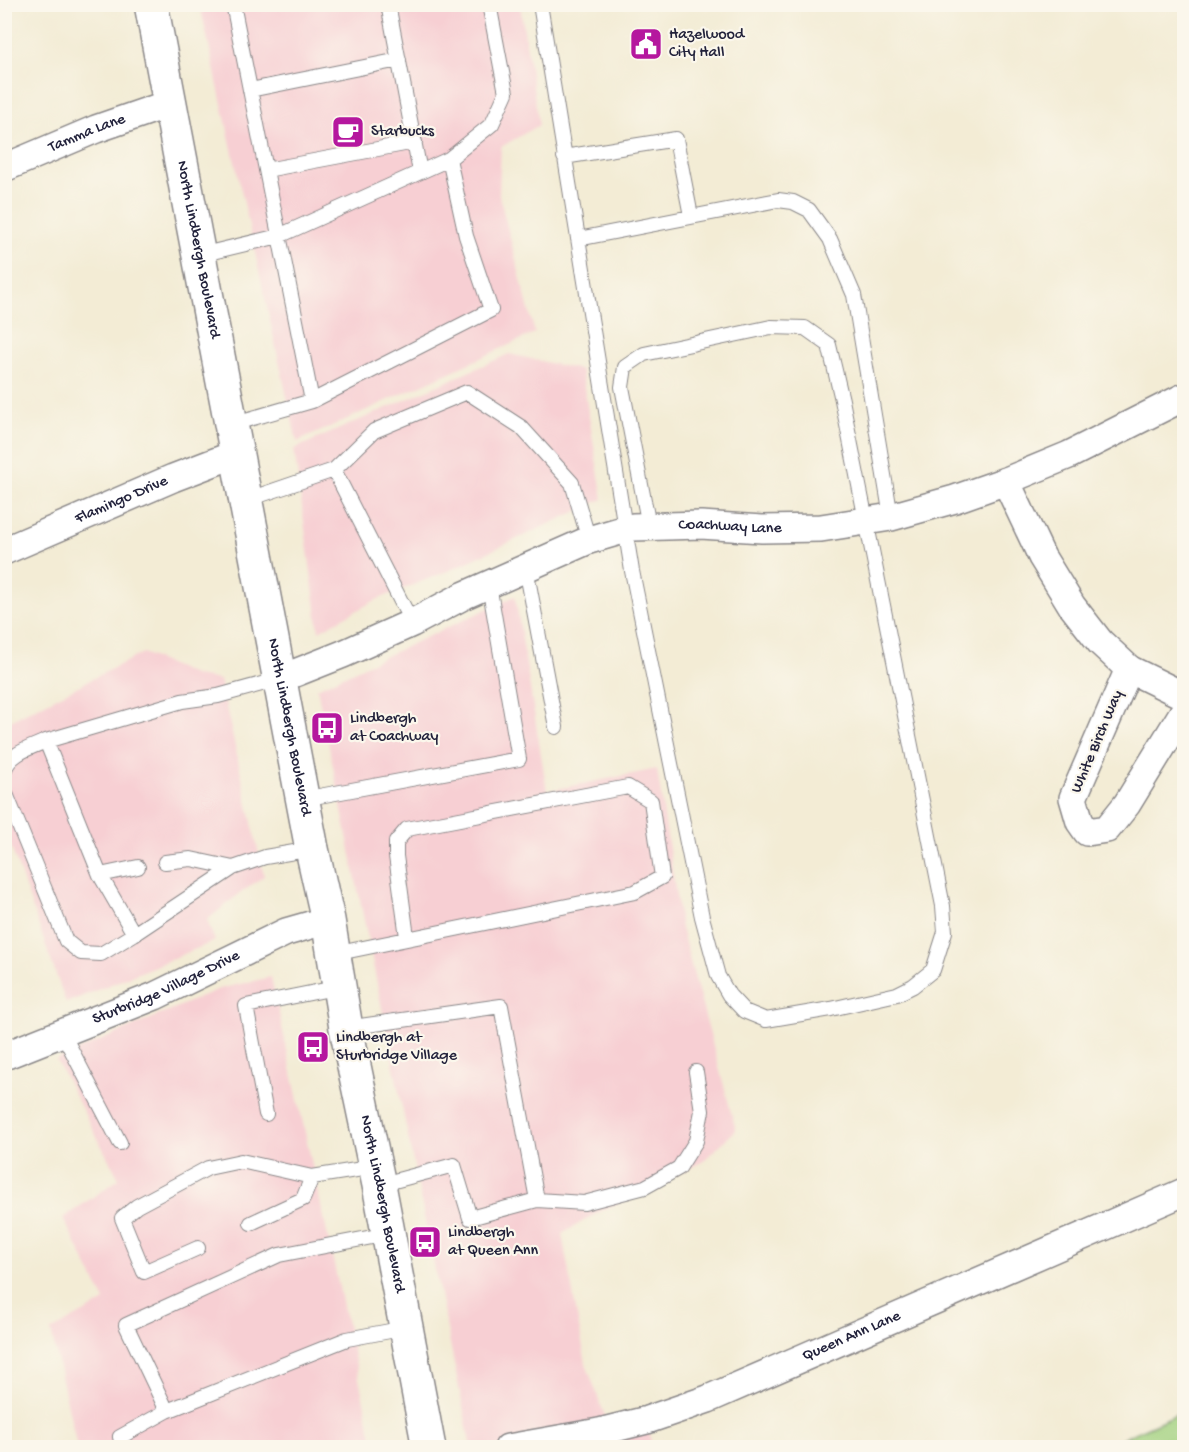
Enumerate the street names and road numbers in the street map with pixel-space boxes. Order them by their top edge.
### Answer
street label: Tamma Lane [45,110,129,158]
street label: North Lindbergh Boulevard [172,159,224,342]
street label: Flamingo Drive [71,472,171,529]
street label: Coachway Lane [678,515,783,539]
street label: North Lindbergh Boulevard [263,637,315,819]
street label: White Birch Way [1068,688,1128,796]
street label: Sturbridge Village Drive [90,946,244,1029]
street label: North Lindbergh Boulevard [355,1113,409,1296]
street label: Queen Ann Lane [800,1307,904,1366]

